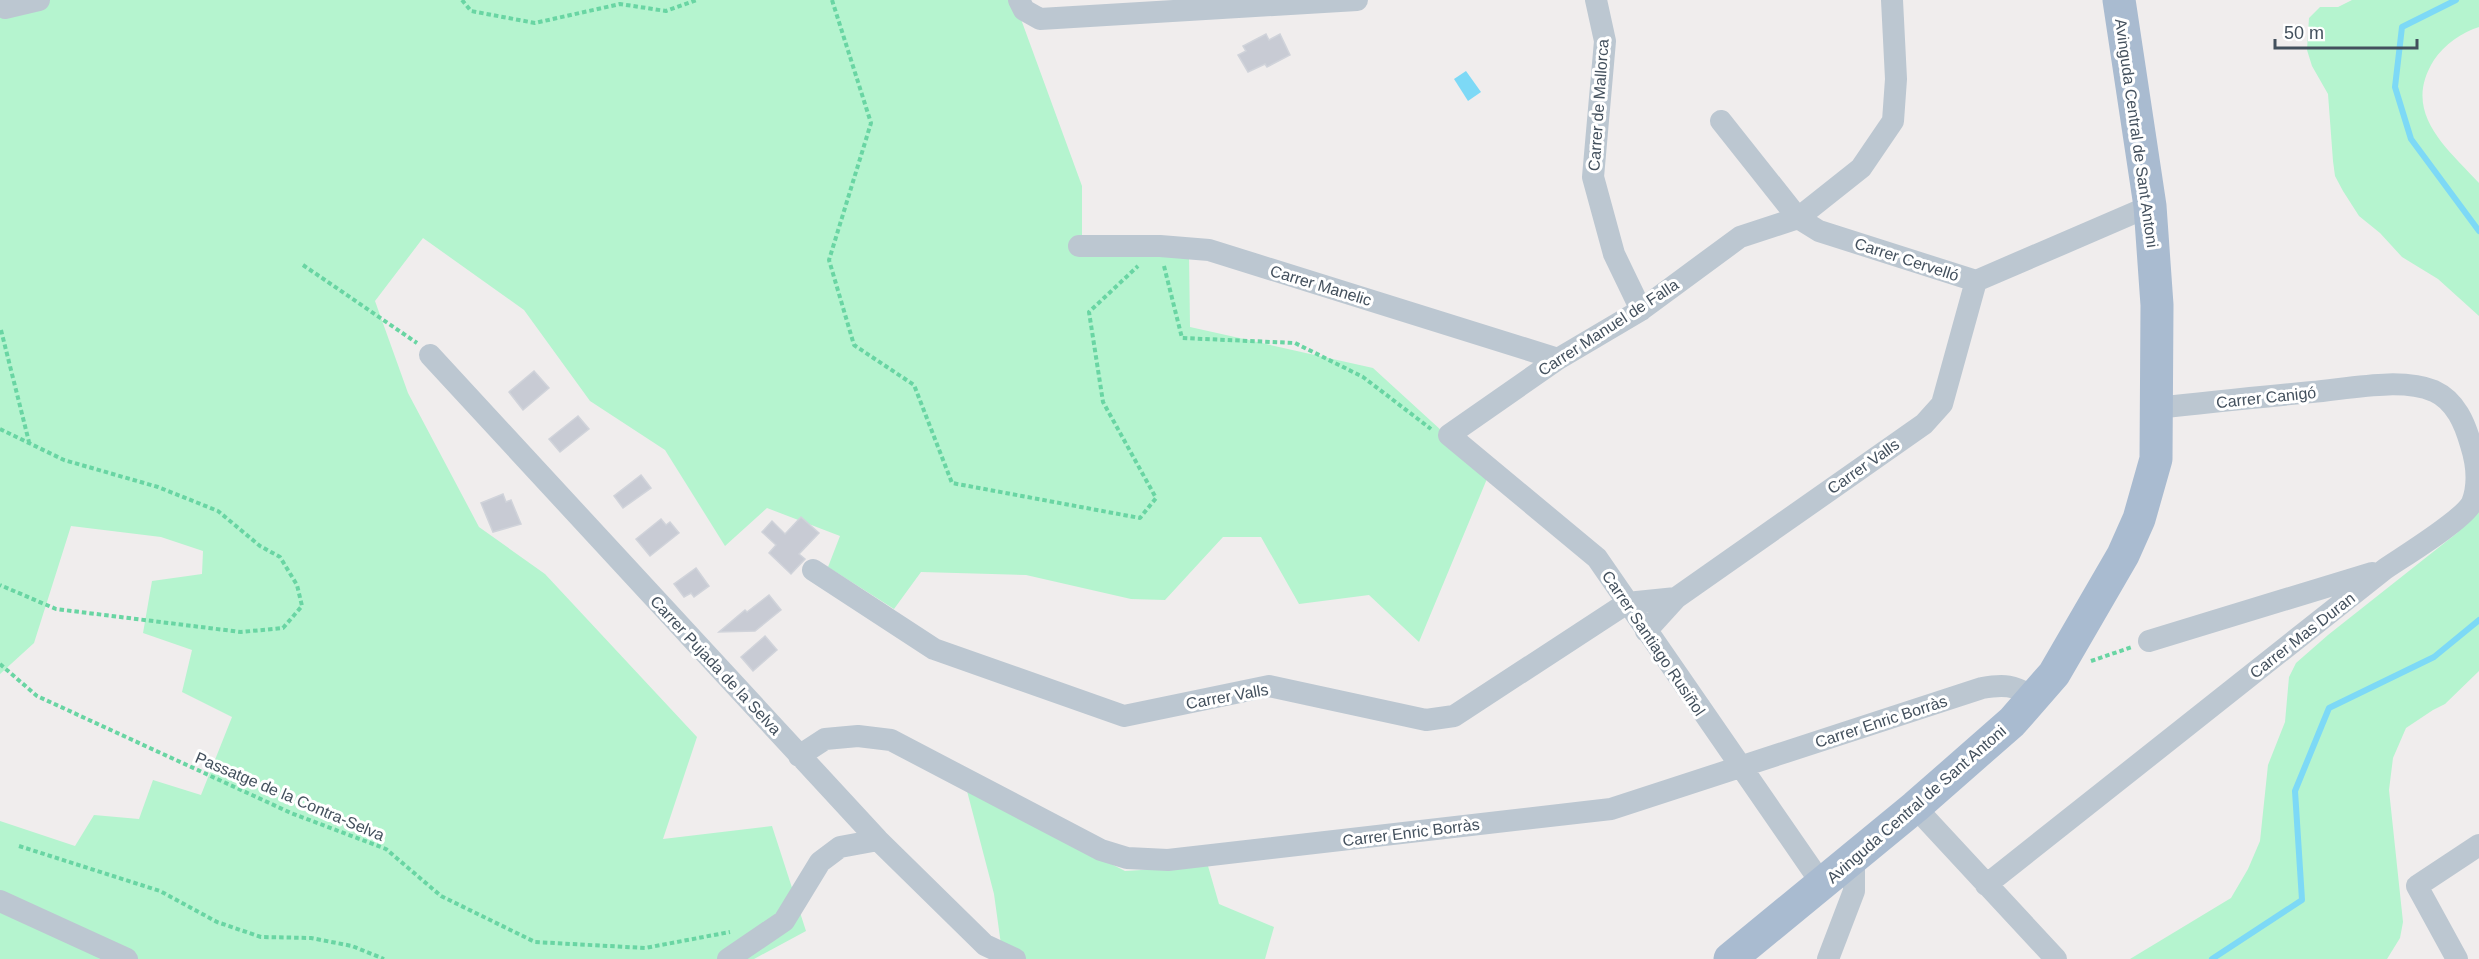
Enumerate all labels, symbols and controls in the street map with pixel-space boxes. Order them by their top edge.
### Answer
scale bar [2275,12,2418,50]
street label: Avinguda Central de Sant Antoni [2112,18,2161,249]
text: 50 m [2284,23,2324,43]
street label: Carrer de Mallorca [1585,38,1612,172]
street label: Carrer Cervelló [1853,235,1961,284]
street label: Carrer Manelic [1268,262,1374,309]
street label: Carrer Manuel de Falla [1535,276,1682,379]
street label: Carrer Canigó [2215,384,2317,411]
street label: Carrer Valls [1824,436,1902,497]
street label: Carrer Santiago Rusiñol [1599,568,1708,719]
street label: Carrer Mas Duran [2247,589,2358,682]
street label: Carrer Pujada de la Selva [647,593,784,738]
street label: Carrer Valls [1185,681,1270,712]
street label: Carrer Enric Borràs [1813,692,1949,751]
street label: Avinguda Central de Sant Antoni [1824,722,2009,887]
street label: Passatge de la Contra-Selva [193,749,387,844]
street label: Carrer Enric Borràs [1342,816,1480,849]

